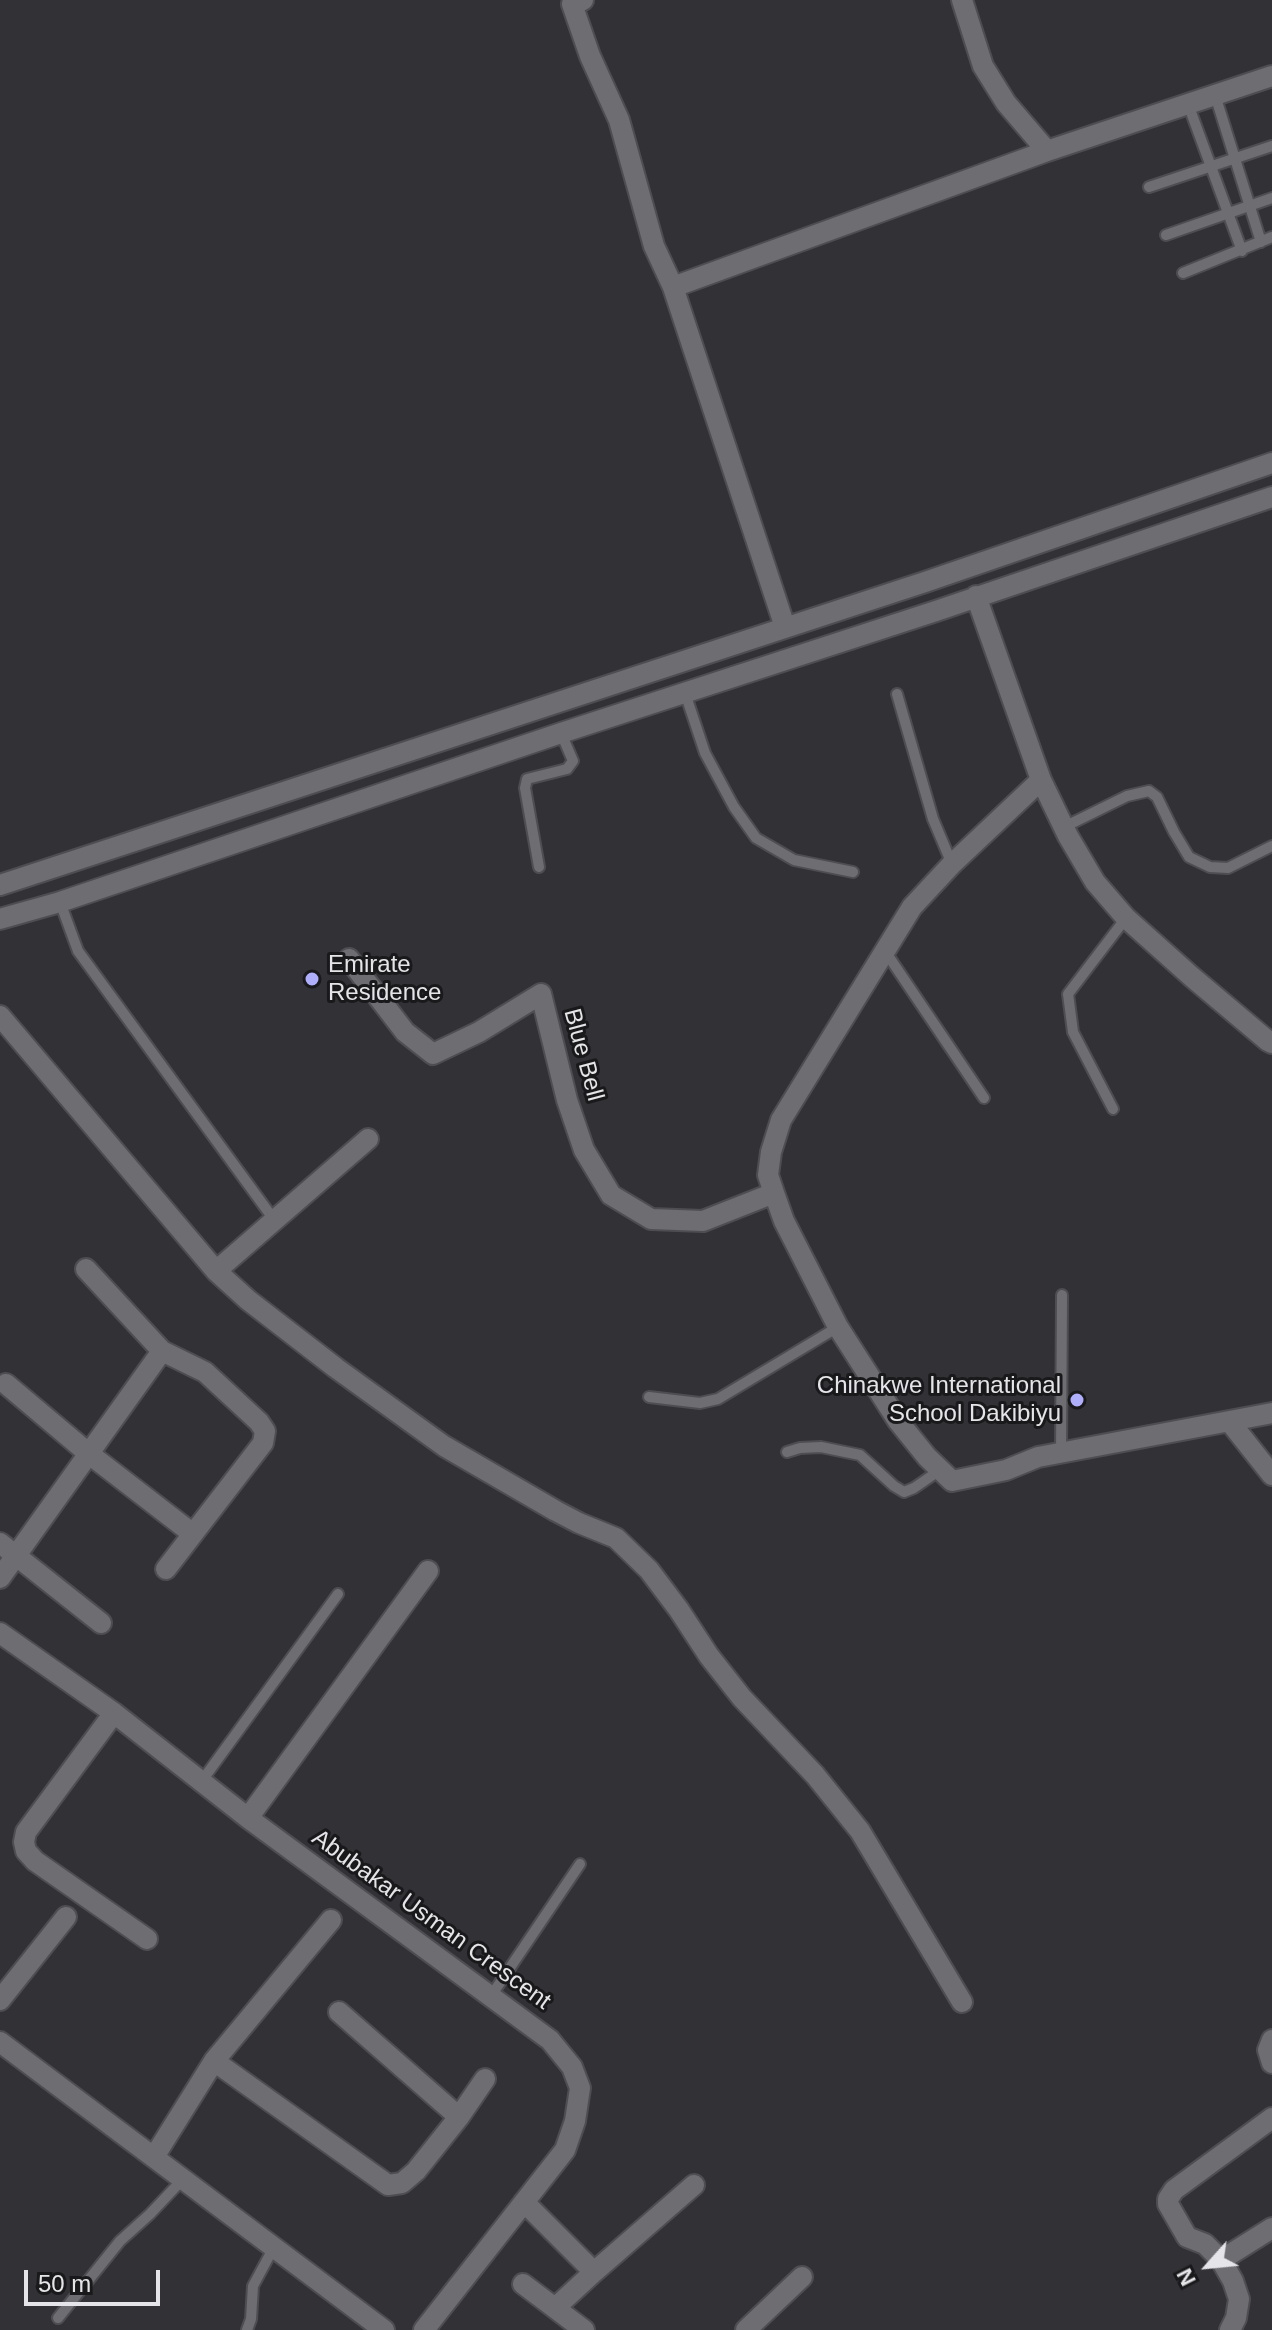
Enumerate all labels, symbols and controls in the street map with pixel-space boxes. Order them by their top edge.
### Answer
place label: Emirate Residence [328,951,441,1007]
marker: Emirate Residence [303,970,321,988]
street label: Blue Bell [557,1006,609,1104]
place label: Chinakwe International School Dakibiyu [817,1372,1061,1428]
marker: Chinakwe International School Dakibiyu [1068,1391,1086,1409]
street label: Abubakar Usman Crescent [306,1824,556,2016]
north arrow [1168,2226,1248,2306]
scale bar [28,2254,164,2304]
text: N [1171,2264,1201,2290]
text: 50 m [38,2270,91,2297]

